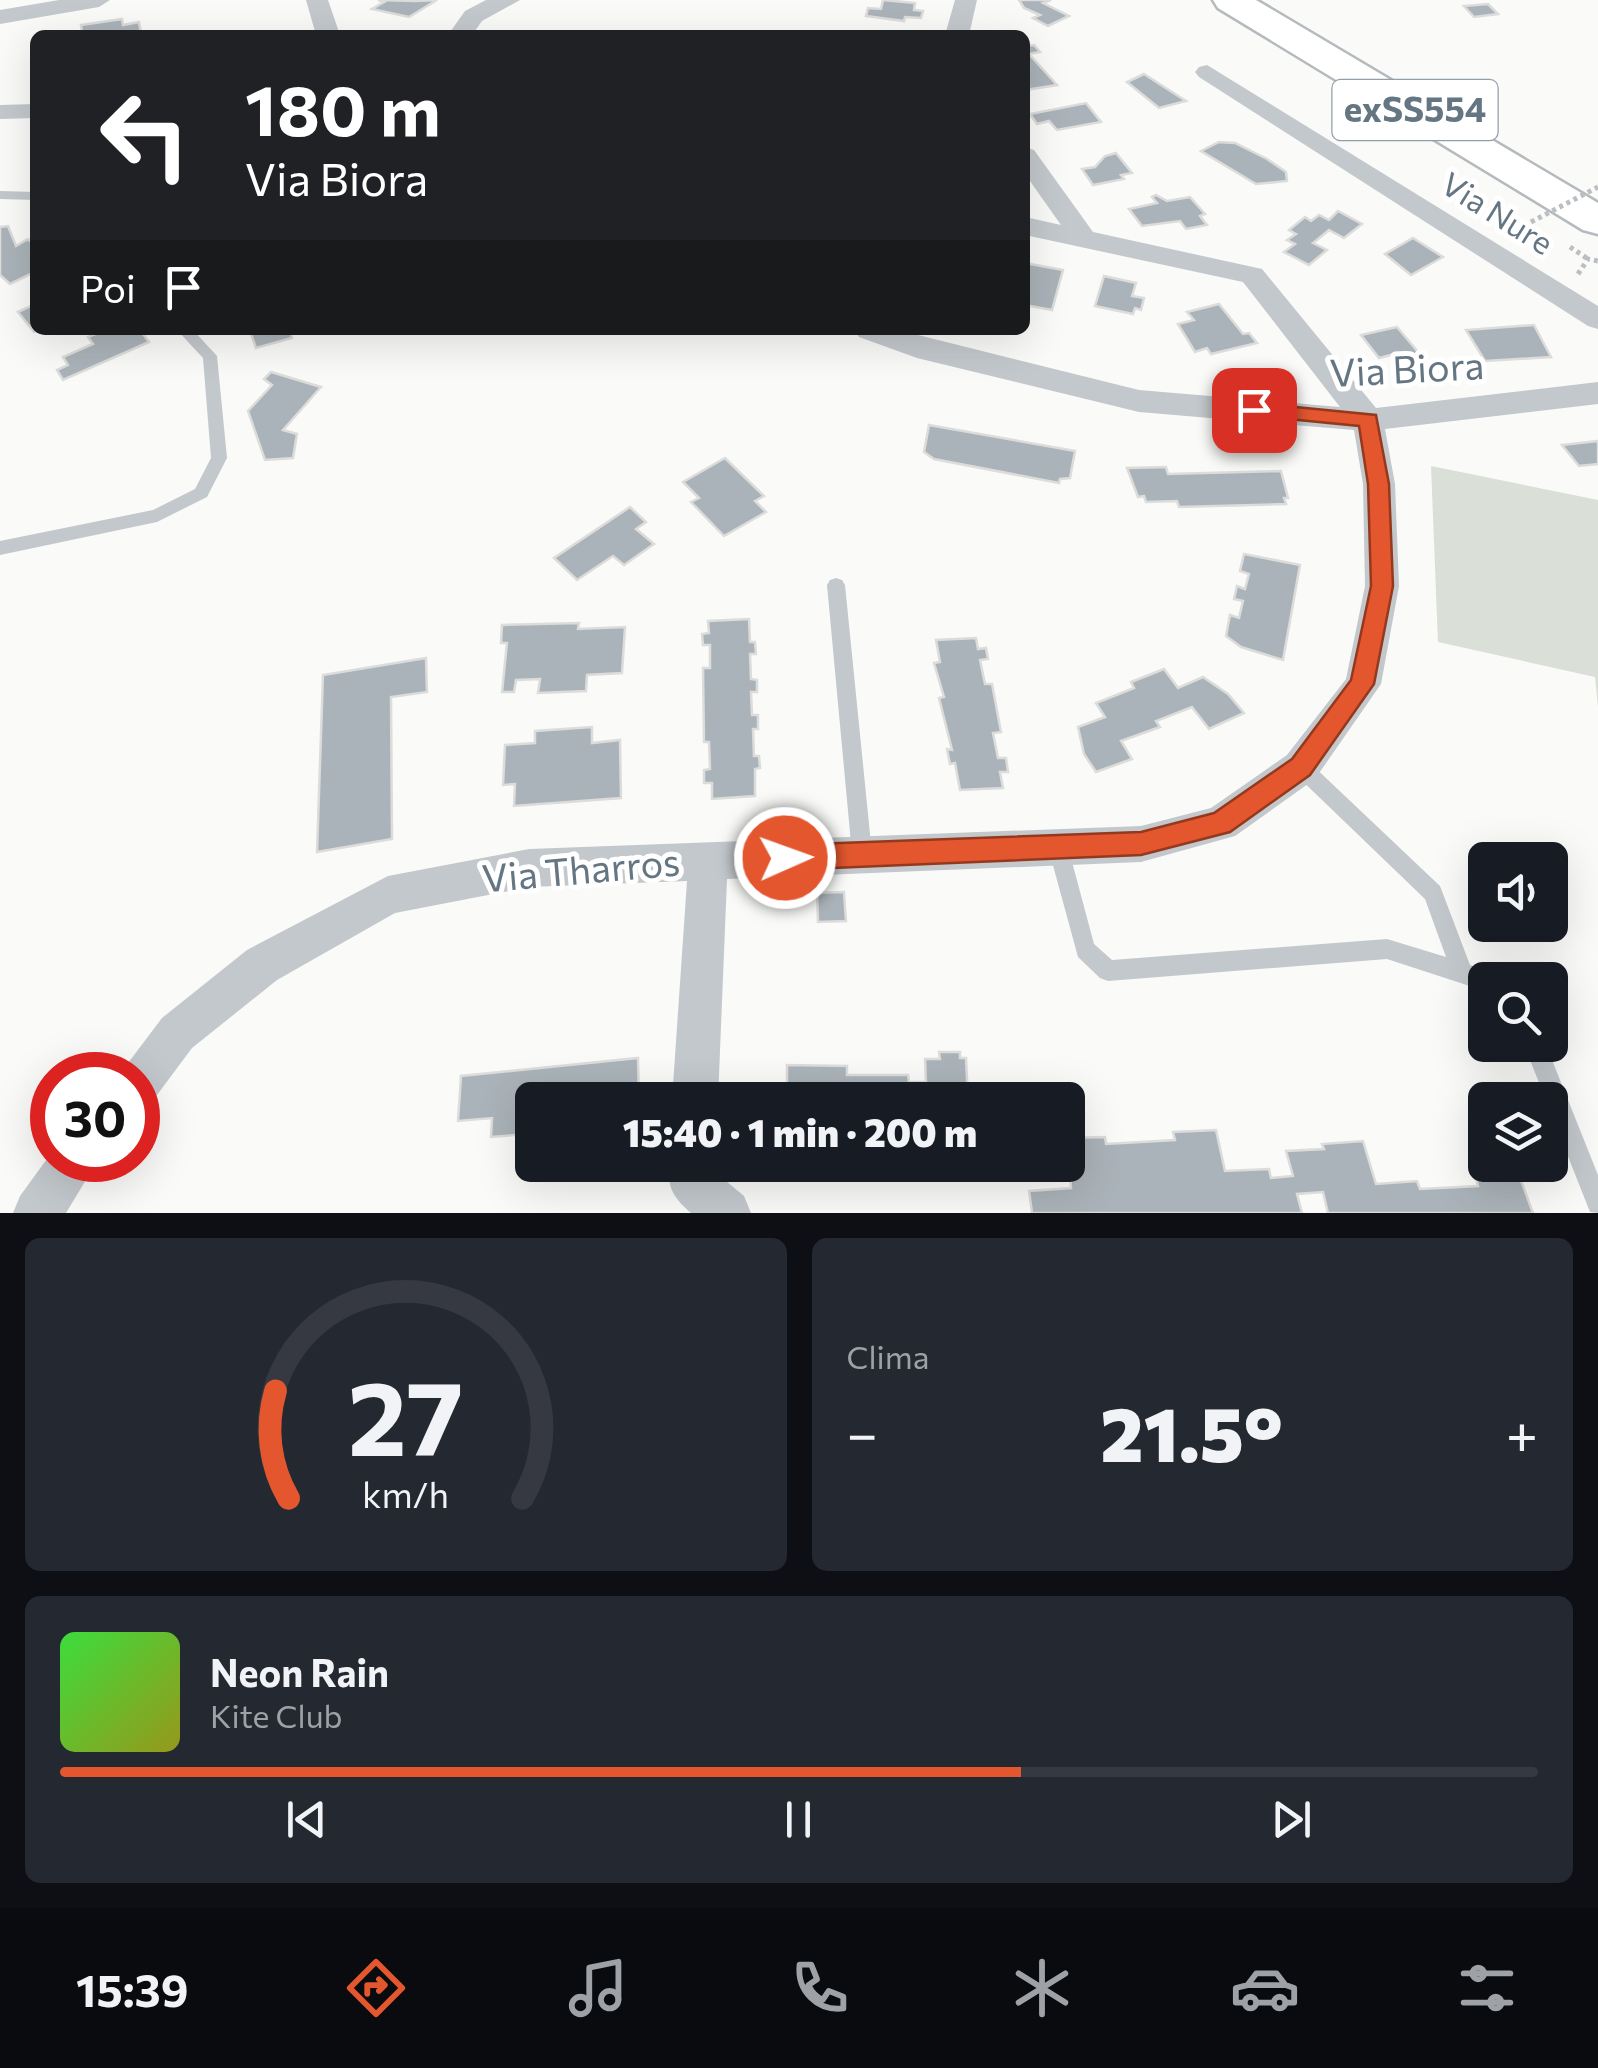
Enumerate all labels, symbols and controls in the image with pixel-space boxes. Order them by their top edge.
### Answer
text: 180 m [245,65,441,150]
icon: left [80,70,210,200]
road number: exSS554 [1332,80,1498,140]
text: Via Biora [245,150,428,205]
street label: Via Nure [1435,162,1561,262]
icon: arrive [156,260,211,315]
text: Poi [80,264,136,311]
street label: Via Biora [1328,340,1485,395]
pin [1212,368,1297,453]
icon: arrive [1227,383,1282,438]
position arrow [733,806,837,910]
street label: Via Tharros [480,836,682,901]
map controls [1468,842,1568,1182]
button: sound [1468,842,1568,942]
button: search [1468,962,1568,1062]
speed limit sign: 30 [30,1052,160,1182]
button: layers [1468,1082,1568,1182]
text: 15:40 · 1 min · 200 m [623,1108,977,1155]
text: Clima [847,1336,929,1376]
text: 27 [348,1350,464,1477]
text: 21.5° [1100,1386,1283,1477]
text: − [847,1398,878,1465]
text: + [1506,1398,1538,1465]
text: km/h [362,1472,449,1515]
text: Neon Rain [210,1648,389,1695]
text: Kite Club [210,1695,342,1735]
icon: previous [279,1792,334,1847]
icon: pause [771,1792,826,1847]
icon: next [1264,1792,1319,1847]
icon: directions [341,1953,411,2023]
icon: music [563,1953,633,2023]
icon: phone [785,1953,855,2023]
icon: climate [1007,1953,1077,2023]
icon: car [1230,1953,1300,2023]
icon: filters [1452,1953,1522,2023]
text: 15:39 [76,1961,189,2016]

